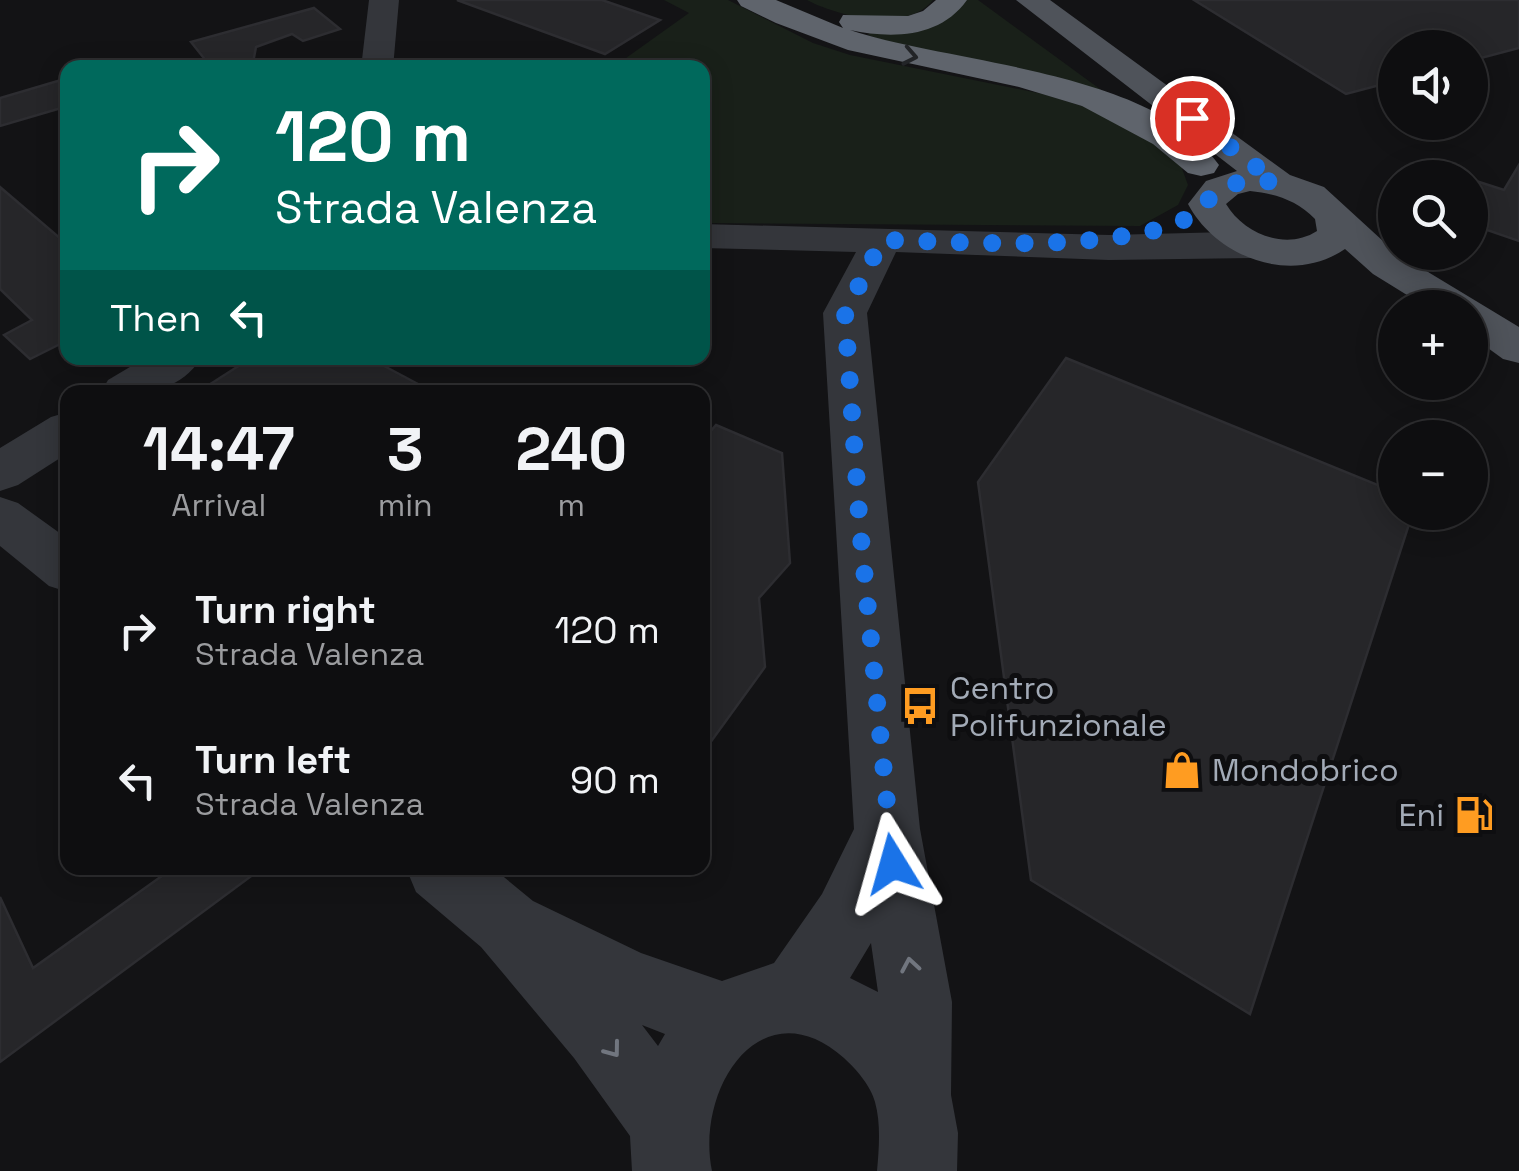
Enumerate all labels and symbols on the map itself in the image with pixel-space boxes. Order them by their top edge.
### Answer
one-way arrow [901,44,918,65]
pin [1150,76,1235,161]
place label: Centro Polifunzionale [950,668,1167,745]
bus stop icon: Centro Polifunzionale [899,685,941,727]
shop icon: Mondobrico [1161,749,1203,791]
place label: Mondobrico [1212,750,1399,790]
fuel station icon: Eni [1453,794,1495,836]
place label: Eni [1399,795,1444,835]
position arrow [841,812,945,916]
one-way arrow [900,957,921,973]
one-way arrow [602,1039,619,1057]

